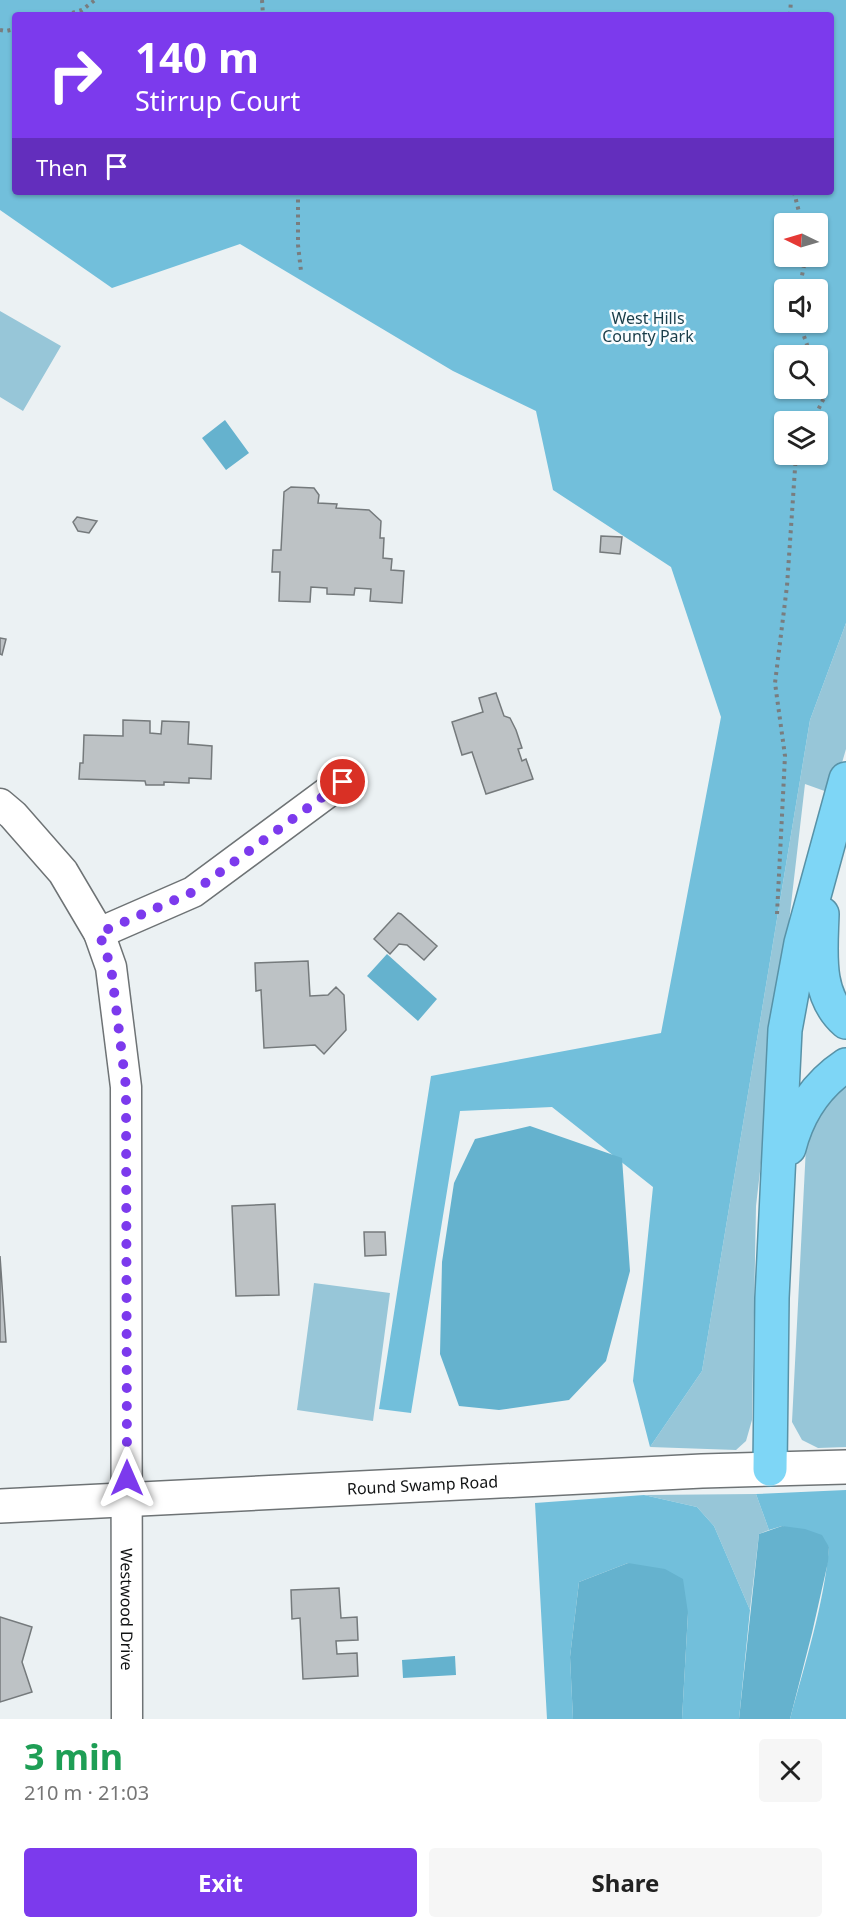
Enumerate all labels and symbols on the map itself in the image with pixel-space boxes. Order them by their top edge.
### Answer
north arrow [774,213,828,267]
park label: West Hills County Park [602,307,694,347]
pin [317,756,368,807]
position arrow [95,1446,159,1510]
street label: Round Swamp Road [346,1470,499,1500]
street label: Westwood Drive [116,1548,138,1671]

